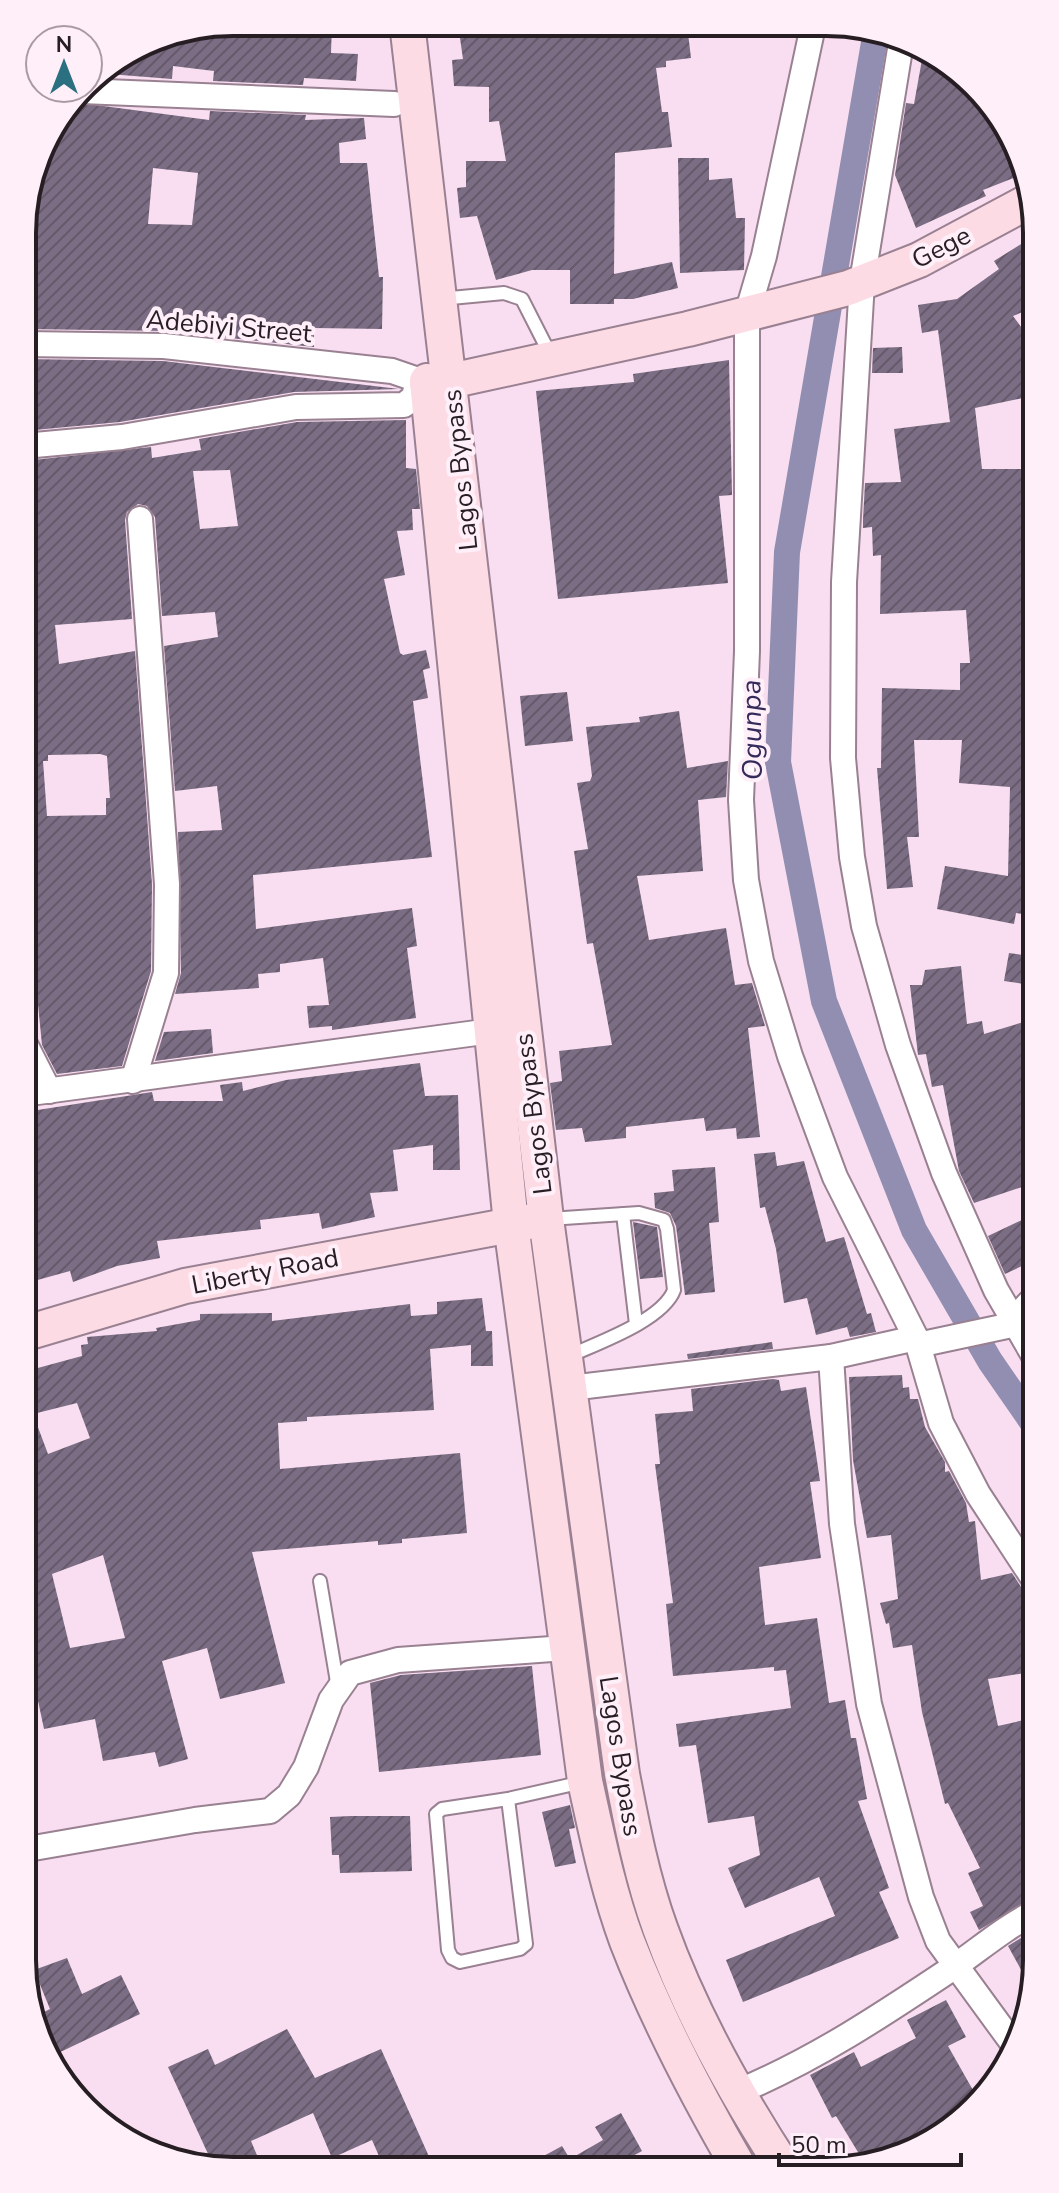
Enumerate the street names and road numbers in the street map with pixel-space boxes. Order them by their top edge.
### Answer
street label: Gege [906,218,977,277]
street label: Adebiyi Street [145,302,314,351]
street label: Lagos Bypass [435,388,486,552]
street label: Lagos Bypass [506,1032,561,1196]
street label: Liberty Road [189,1240,342,1303]
street label: Lagos Bypass [591,1673,650,1839]

